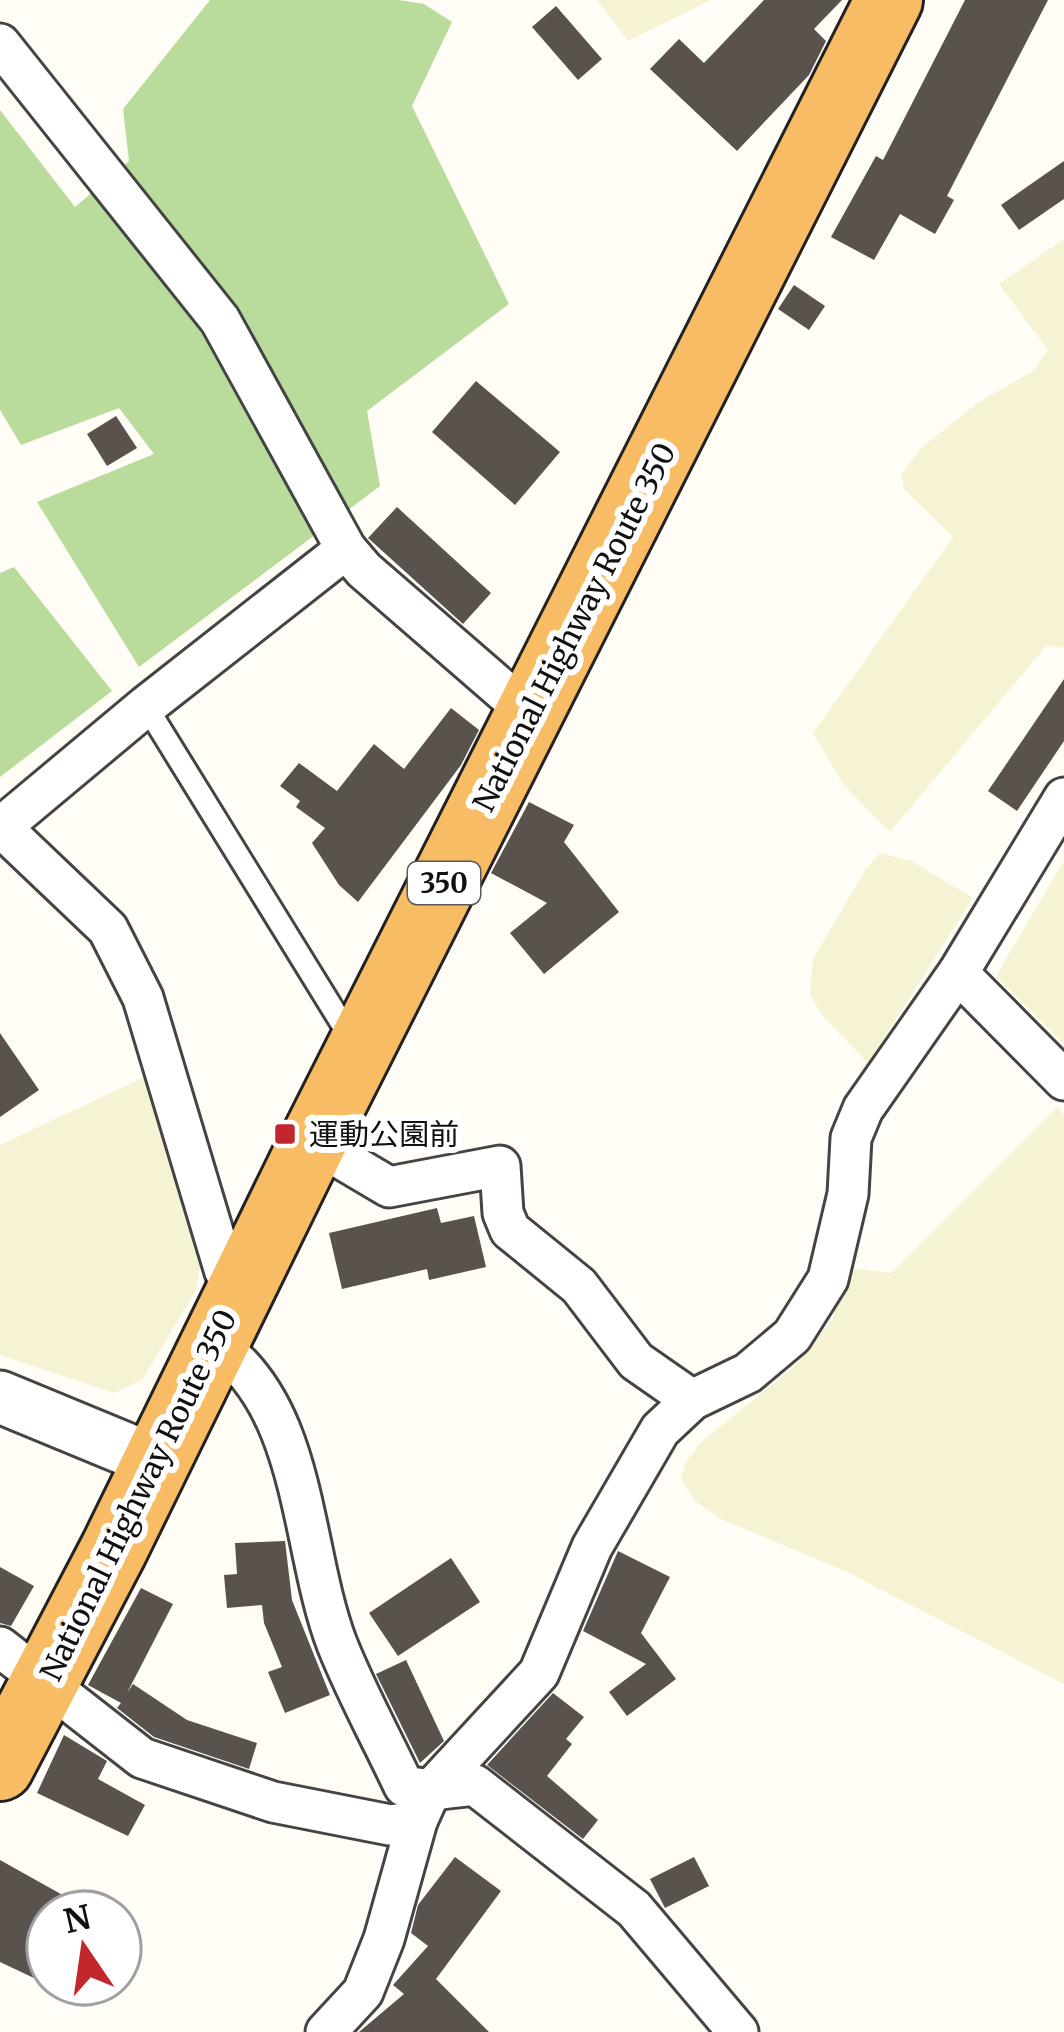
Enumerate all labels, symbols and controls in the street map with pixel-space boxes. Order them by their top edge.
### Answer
street label: National Highway Route 350 [464,436,684,818]
road number: 350 [408,862,480,904]
place label: 運動公園前 [309,1115,459,1153]
marker: 運動公園前 [272,1121,298,1147]
street label: National Highway Route 350 [31,1303,245,1687]
north arrow [24,1888,144,2008]
text: N [60,1896,95,1942]

